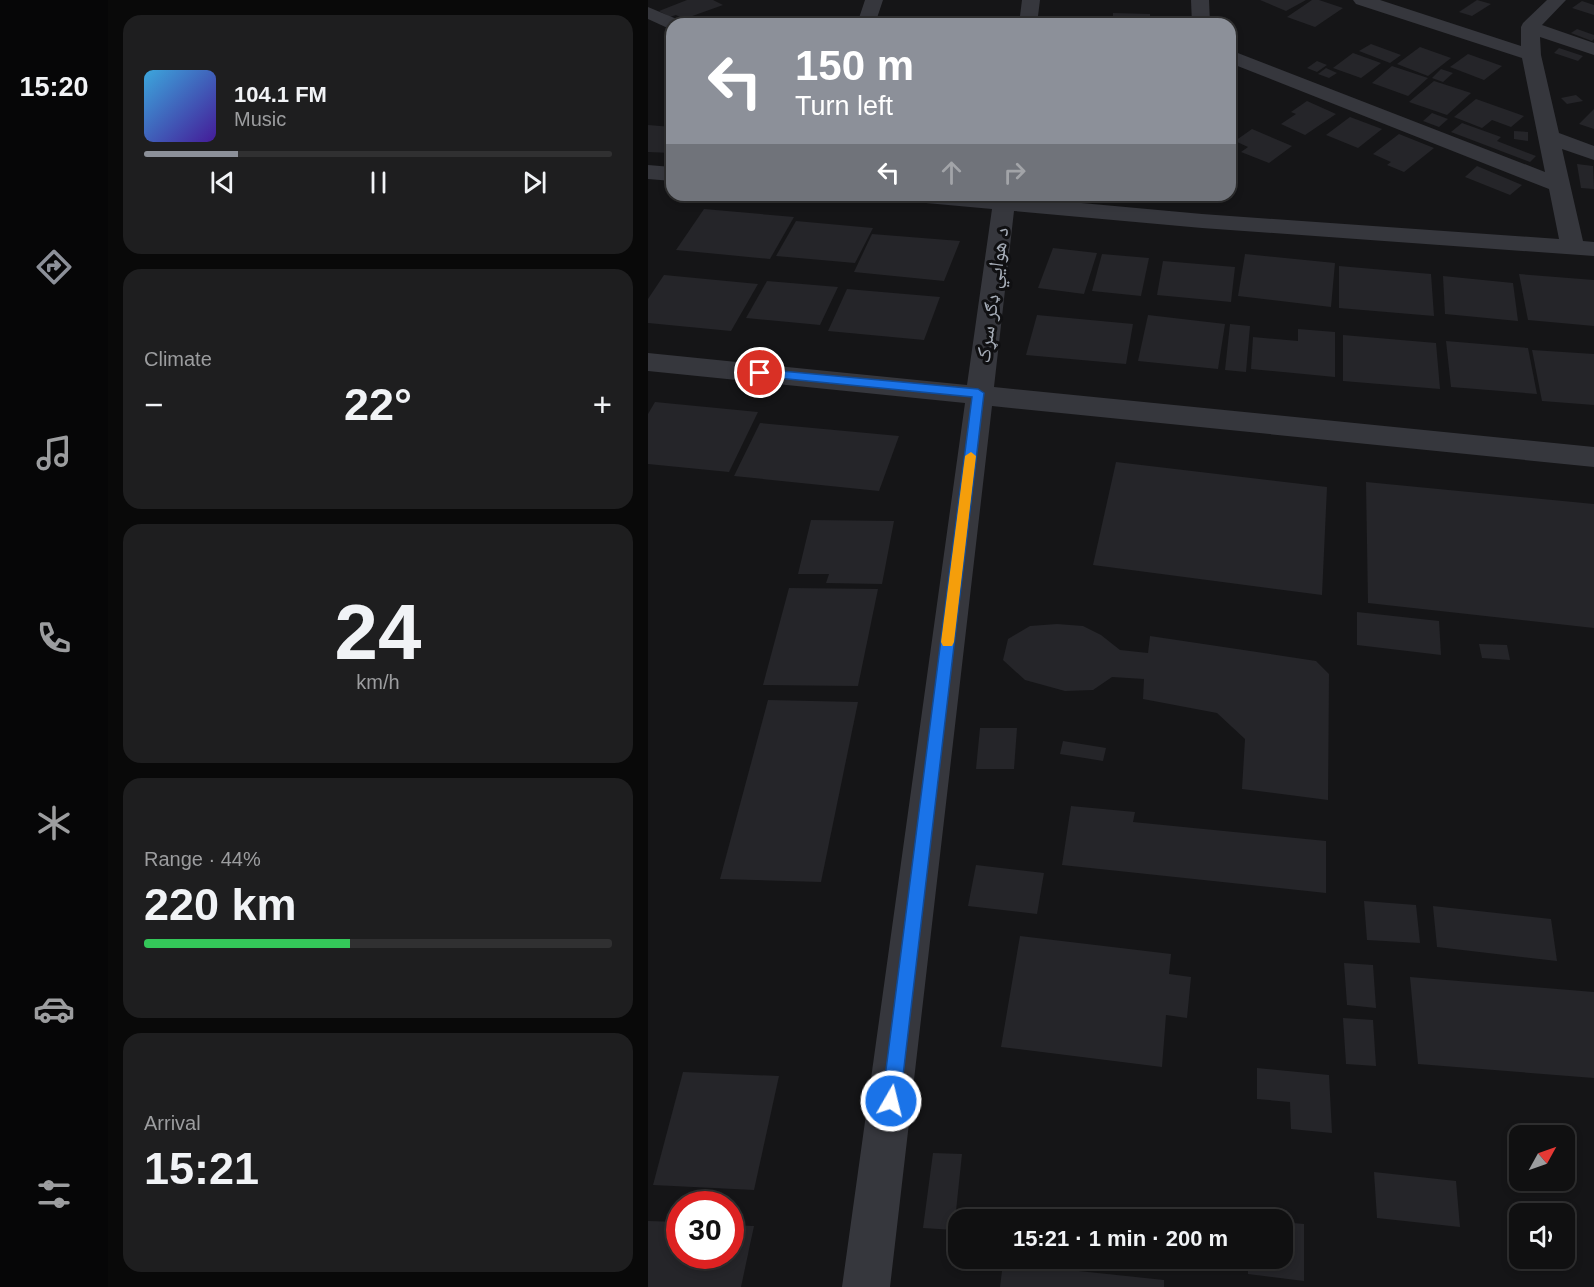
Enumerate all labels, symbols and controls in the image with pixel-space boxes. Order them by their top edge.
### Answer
icon: left [696,42,774,120]
text: 150 m [795,42,914,89]
text: 15:20 [19,72,89,102]
text: 104.1 FM [234,82,327,107]
text: Turn left [795,91,893,121]
text: Music [234,108,286,130]
icon: left [872,156,905,189]
icon: ahead [935,156,968,189]
icon: right [998,156,1031,189]
icon: previous [206,166,239,199]
icon: pause [362,166,395,199]
icon: next [518,166,551,199]
street label: د هوايي ډګر سړک [971,226,1018,365]
icon: directions [33,246,75,288]
pin [734,347,785,398]
text: Climate [144,348,212,370]
icon: arrive [743,356,776,389]
text: 22° [344,379,412,430]
text: − [144,386,163,423]
text: + [593,386,612,423]
icon: music [33,432,75,474]
text: 24 [335,588,421,676]
icon: phone [33,617,75,659]
text: km/h [356,671,400,693]
icon: climate [33,802,75,844]
text: Range · 44% [144,848,261,870]
text: 220 km [144,879,297,930]
icon: car [33,988,75,1030]
position arrow [859,1069,923,1133]
text: Arrival [144,1112,201,1134]
north arrow [1509,1125,1575,1191]
map controls [1509,1125,1575,1269]
text: 15:21 [144,1143,259,1194]
icon: filters [33,1173,75,1215]
speed limit sign: 30 [666,1191,744,1269]
button: sound [1509,1203,1575,1269]
text: 15:21 · 1 min · 200 m [1013,1226,1228,1251]

